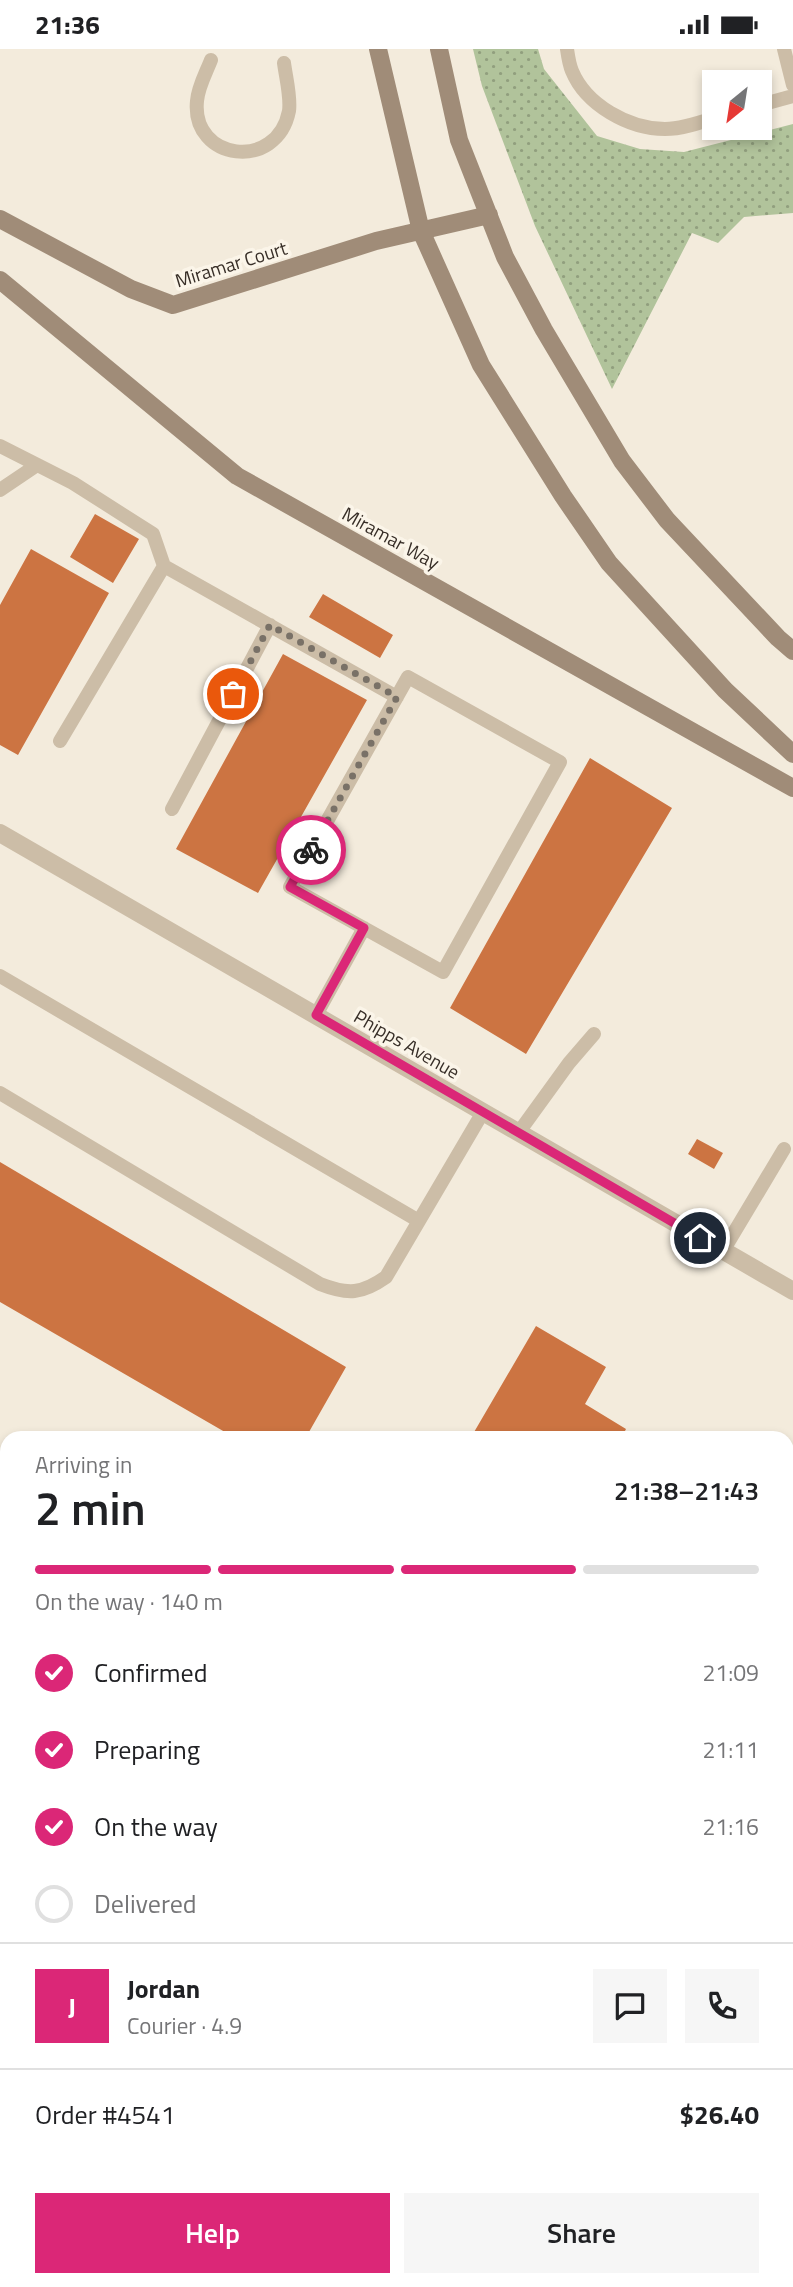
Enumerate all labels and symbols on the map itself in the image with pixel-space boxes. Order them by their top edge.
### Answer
north arrow [702,70,772,140]
street label: Miramar Court [171,233,291,294]
street label: Miramar Way [337,499,445,576]
pin [203,664,263,724]
courier [276,815,346,885]
street label: Phipps Avenue [349,1001,466,1086]
pin [670,1208,730,1268]

